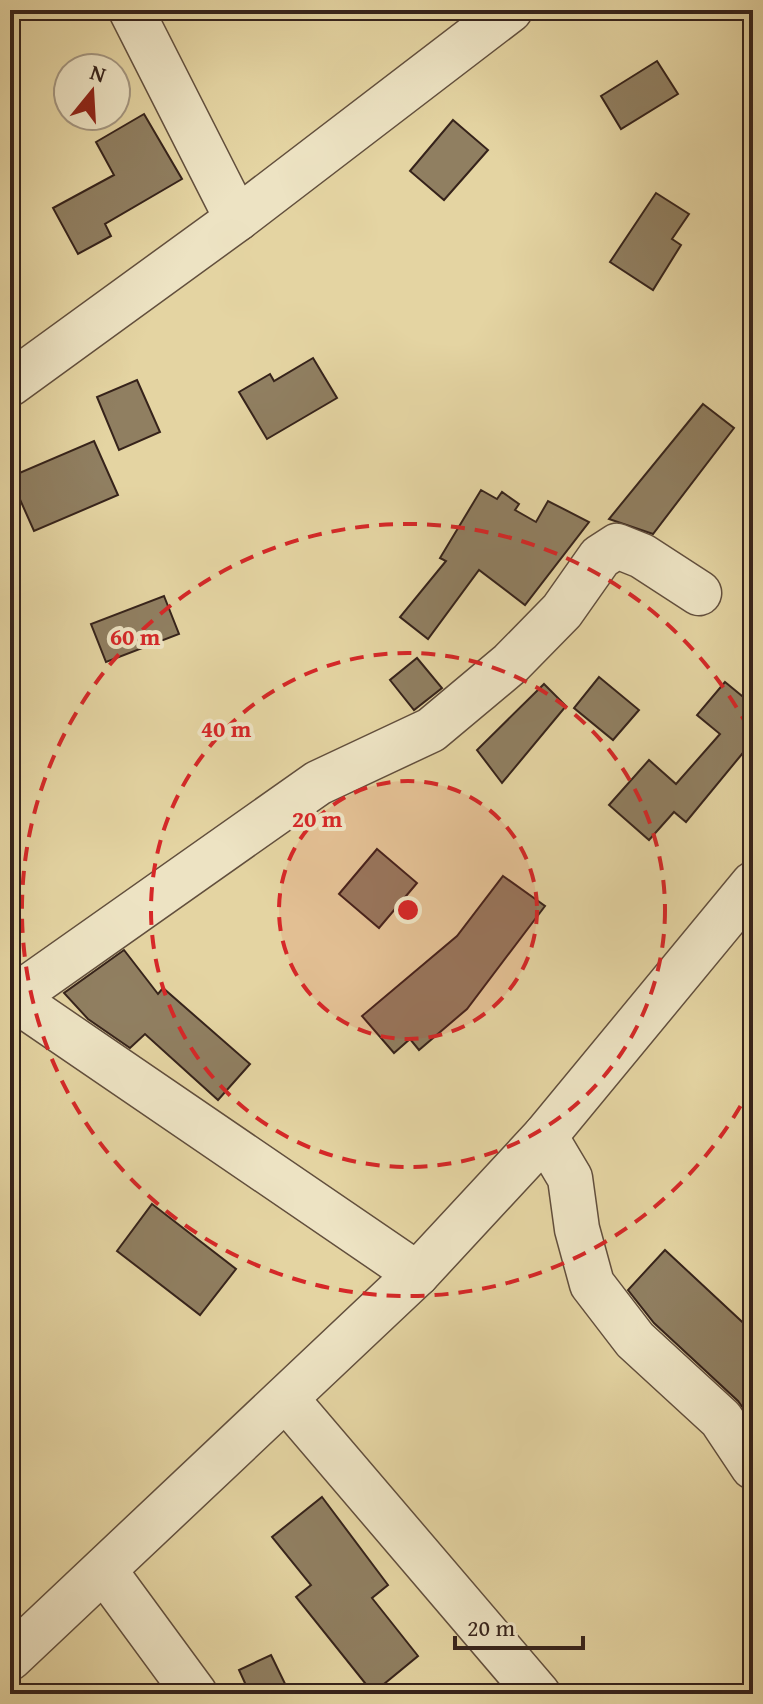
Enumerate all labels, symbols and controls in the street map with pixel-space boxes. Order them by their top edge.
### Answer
north arrow [52,52,132,132]
text: N [86,55,110,91]
text: 60 m [110,619,161,654]
text: 40 m [201,711,252,746]
text: 20 m [292,801,343,836]
centre of rings [394,896,422,924]
scale bar [455,1600,583,1650]
text: 20 m [467,1610,515,1645]

